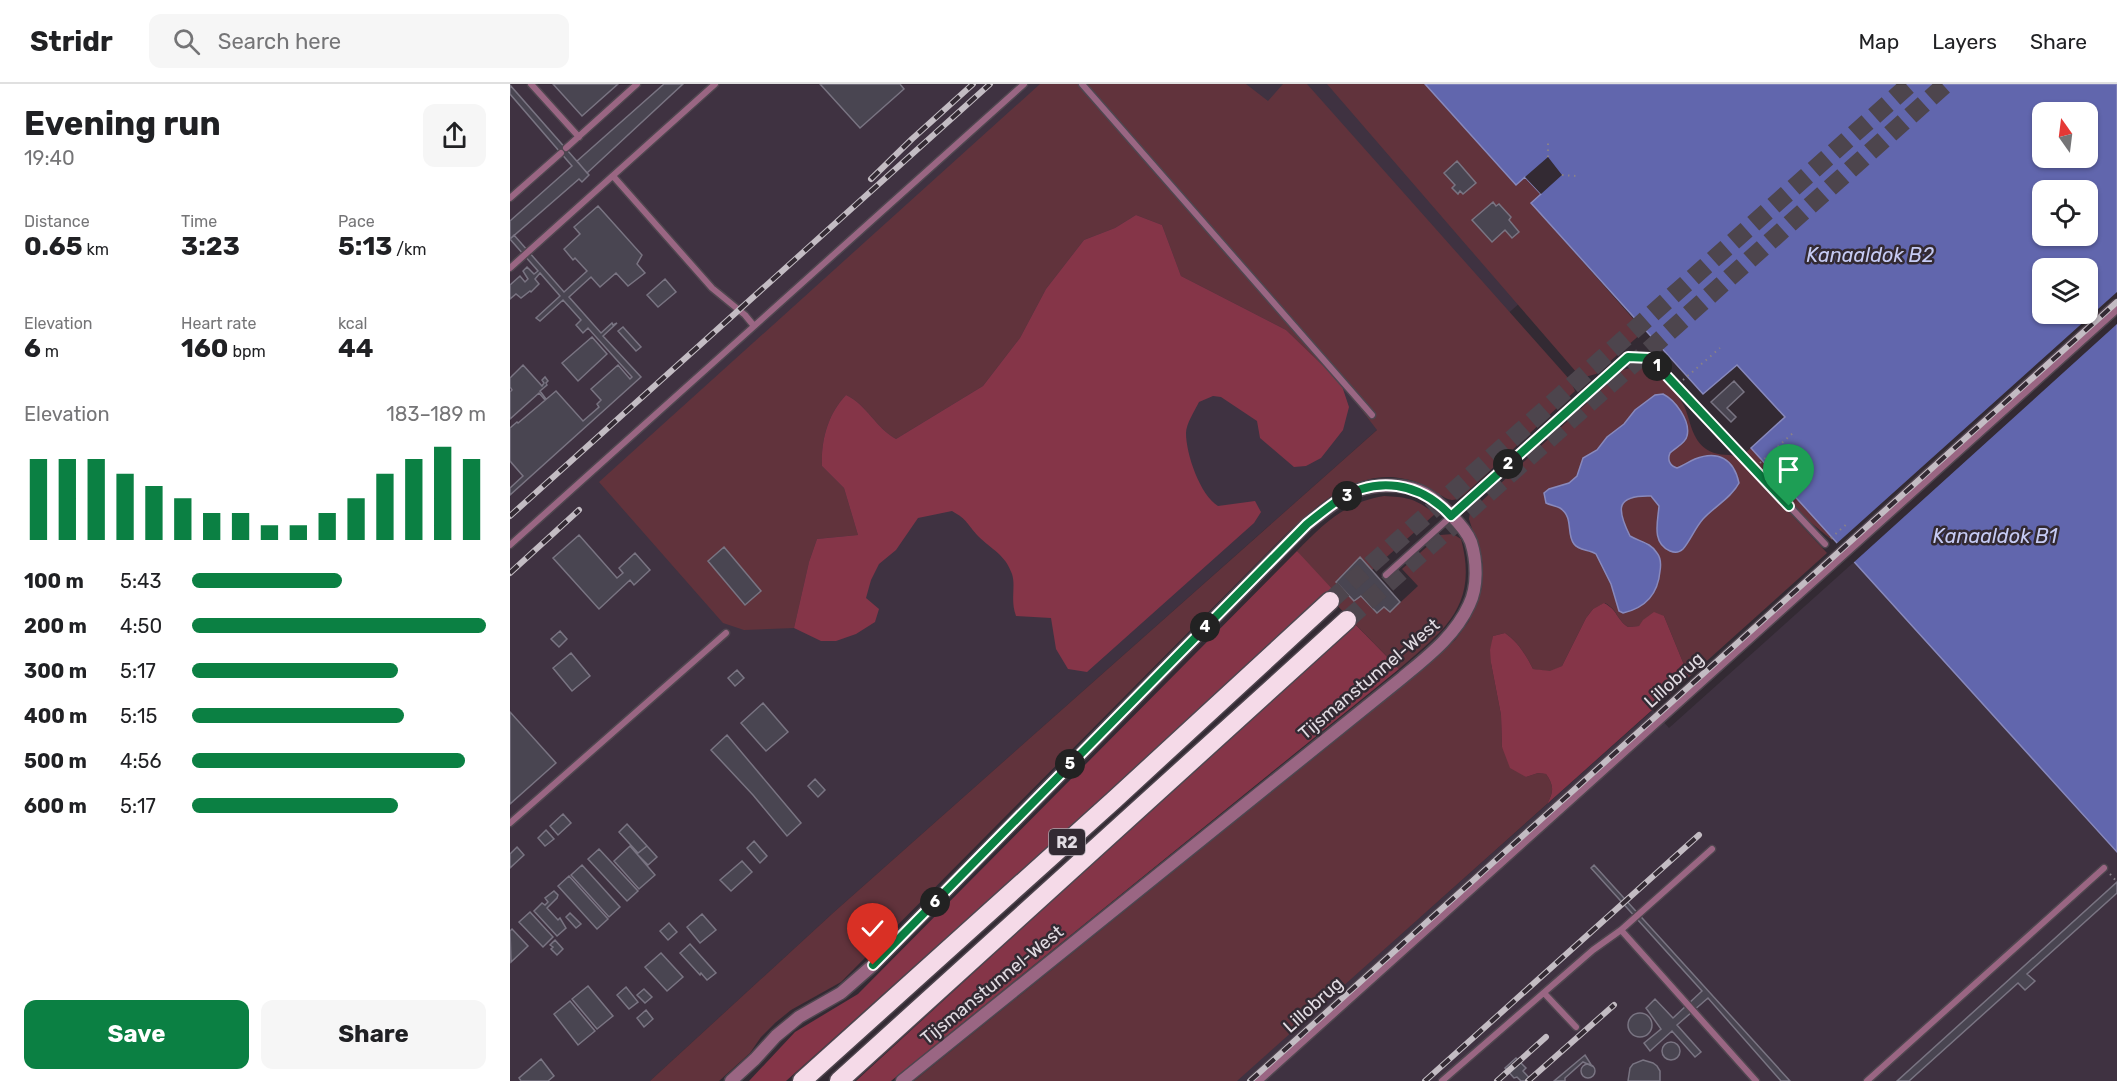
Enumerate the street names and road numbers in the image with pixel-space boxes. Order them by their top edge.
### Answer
street label: Tijsmanstunnel-West [1294,614,1444,744]
street label: Lillobrug [1640,648,1708,712]
road number: R2 [1049,829,1085,855]
street label: Tijsmanstunnel-West [916,921,1068,1049]
street label: Lillobrug [1279,973,1347,1037]

